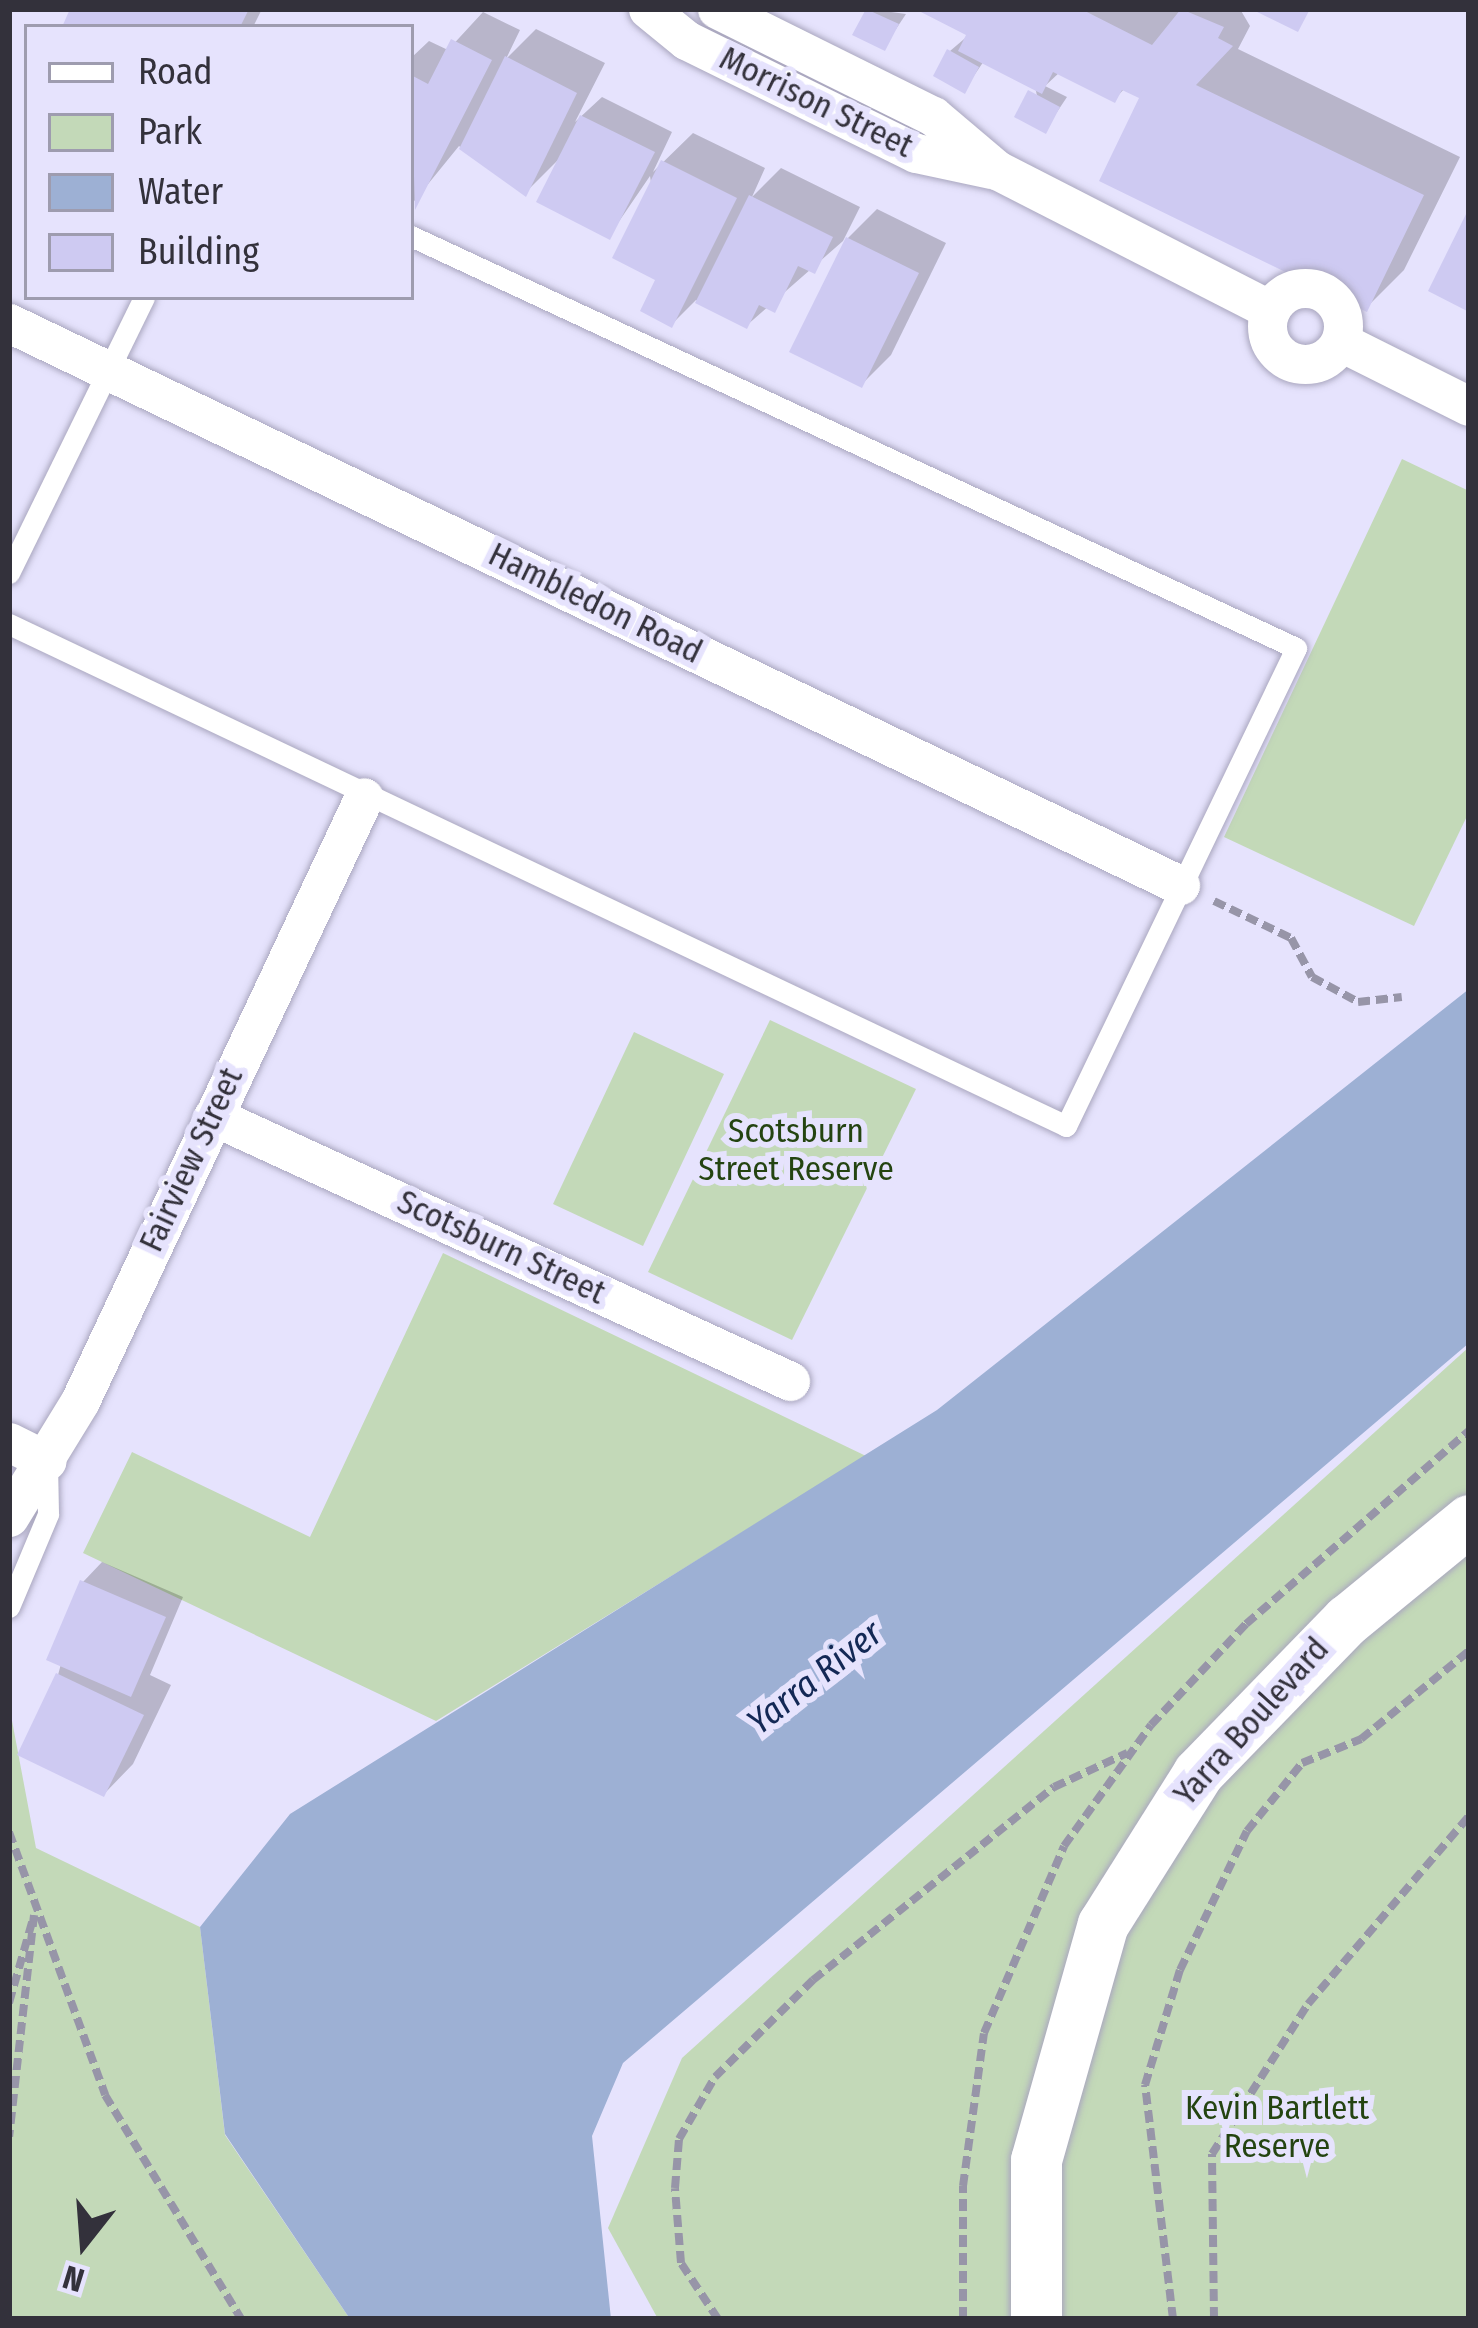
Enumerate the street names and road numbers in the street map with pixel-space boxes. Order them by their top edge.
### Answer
street label: Morrison Street [713,39,919,167]
street label: Hambledon Road [482,535,708,673]
street label: Fairview Street [132,1062,252,1258]
street label: Scotsburn Street [391,1183,611,1313]
street label: Yarra Boulevard [1166,1630,1338,1814]

